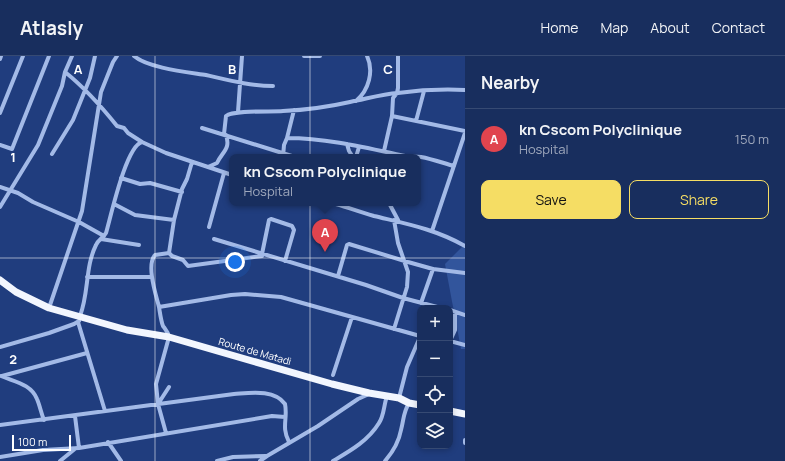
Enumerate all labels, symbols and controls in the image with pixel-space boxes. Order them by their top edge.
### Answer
text: Atlasly [20,15,83,41]
text: Home [541,18,578,37]
text: Map [600,18,628,37]
text: About [650,18,690,37]
text: Contact [712,18,765,37]
text: A [74,60,83,78]
text: B [228,60,236,78]
text: C [383,60,393,78]
text: Nearby [481,71,539,94]
text: kn Cscom Polyclinique [519,119,682,140]
text: A [490,130,498,148]
text: 150 m [735,130,769,148]
text: Hospital [519,140,569,158]
text: 1 [10,148,16,166]
popup [229,154,421,206]
text: kn Cscom Polyclinique [244,161,406,182]
button: Save [481,180,621,219]
button: Share [629,180,769,219]
text: Hospital [244,182,293,200]
pin: A [312,219,338,252]
your location [225,252,245,272]
map controls [417,305,453,449]
button: + [417,305,453,341]
street label: Route de Matadi [217,334,293,368]
button: − [417,341,453,377]
text: 2 [9,350,17,368]
button: locate [417,377,453,413]
button: layers [417,413,453,449]
scale bar [12,433,71,452]
text: 100 m [18,434,47,449]

